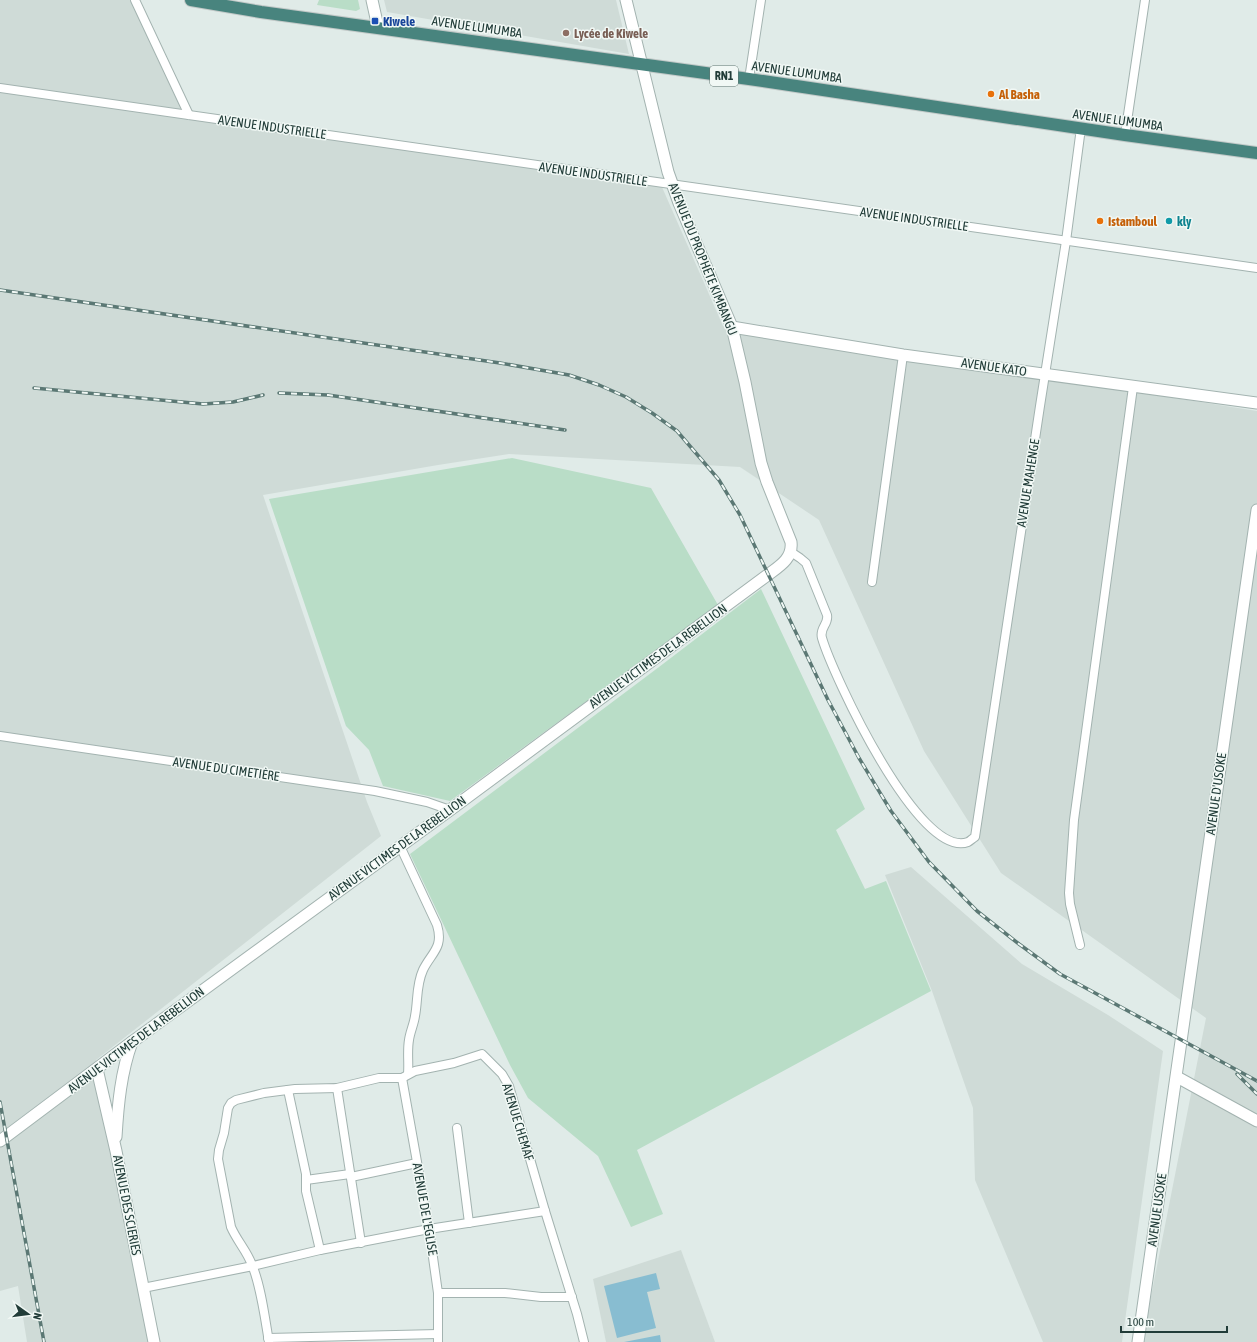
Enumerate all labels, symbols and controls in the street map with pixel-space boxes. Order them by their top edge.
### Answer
street label: AVENUE LUMUMBA [431,13,524,41]
place label: Kiwele [383,14,415,29]
marker: Kiwele [370,16,380,26]
place label: Lycée de Kiwele [574,26,648,41]
marker: Lycée de Kiwele [561,28,571,38]
street label: AVENUE LUMUMBA [751,58,844,86]
road number: RN1 [710,66,738,86]
place label: Al Basha [998,87,1040,102]
marker: Al Basha [986,89,996,99]
street label: AVENUE LUMUMBA [1072,106,1165,134]
street label: AVENUE INDUSTRIELLE [217,112,327,142]
street label: AVENUE INDUSTRIELLE [538,159,648,189]
street label: AVENUE DU PROPHÈTE KIMBANGU [665,180,741,338]
street label: AVENUE INDUSTRIELLE [859,204,969,234]
place label: Istamboul [1108,214,1158,229]
place label: kly [1177,214,1192,229]
marker: Istamboul [1095,216,1105,226]
marker: kly [1164,216,1174,226]
street label: AVENUE KATO [960,355,1028,379]
street label: AVENUE MAHENGE [1014,437,1042,528]
street label: AVENUE VICTIMES DE LA REBELLION [586,601,730,711]
street label: AVENUE D'USOKE [1203,752,1229,836]
street label: AVENUE DU CIMETIÈRE [172,754,281,784]
street label: AVENUE VICTIMES DE LA REBELLION [325,793,469,903]
street label: AVENUE VICTIMES DE LA REBELLION [65,984,207,1096]
street label: AVENUE CHEMAF [499,1082,537,1163]
street label: AVENUE DES SCIERIES [110,1154,144,1257]
street label: AVENUE DE L'EGLISE [409,1162,441,1257]
street label: AVENUE USOKE [1144,1172,1170,1247]
north arrow [8,1294,48,1334]
scale bar [1121,1308,1227,1334]
text: N [31,1312,44,1321]
text: 100 m [1127,1315,1154,1329]

